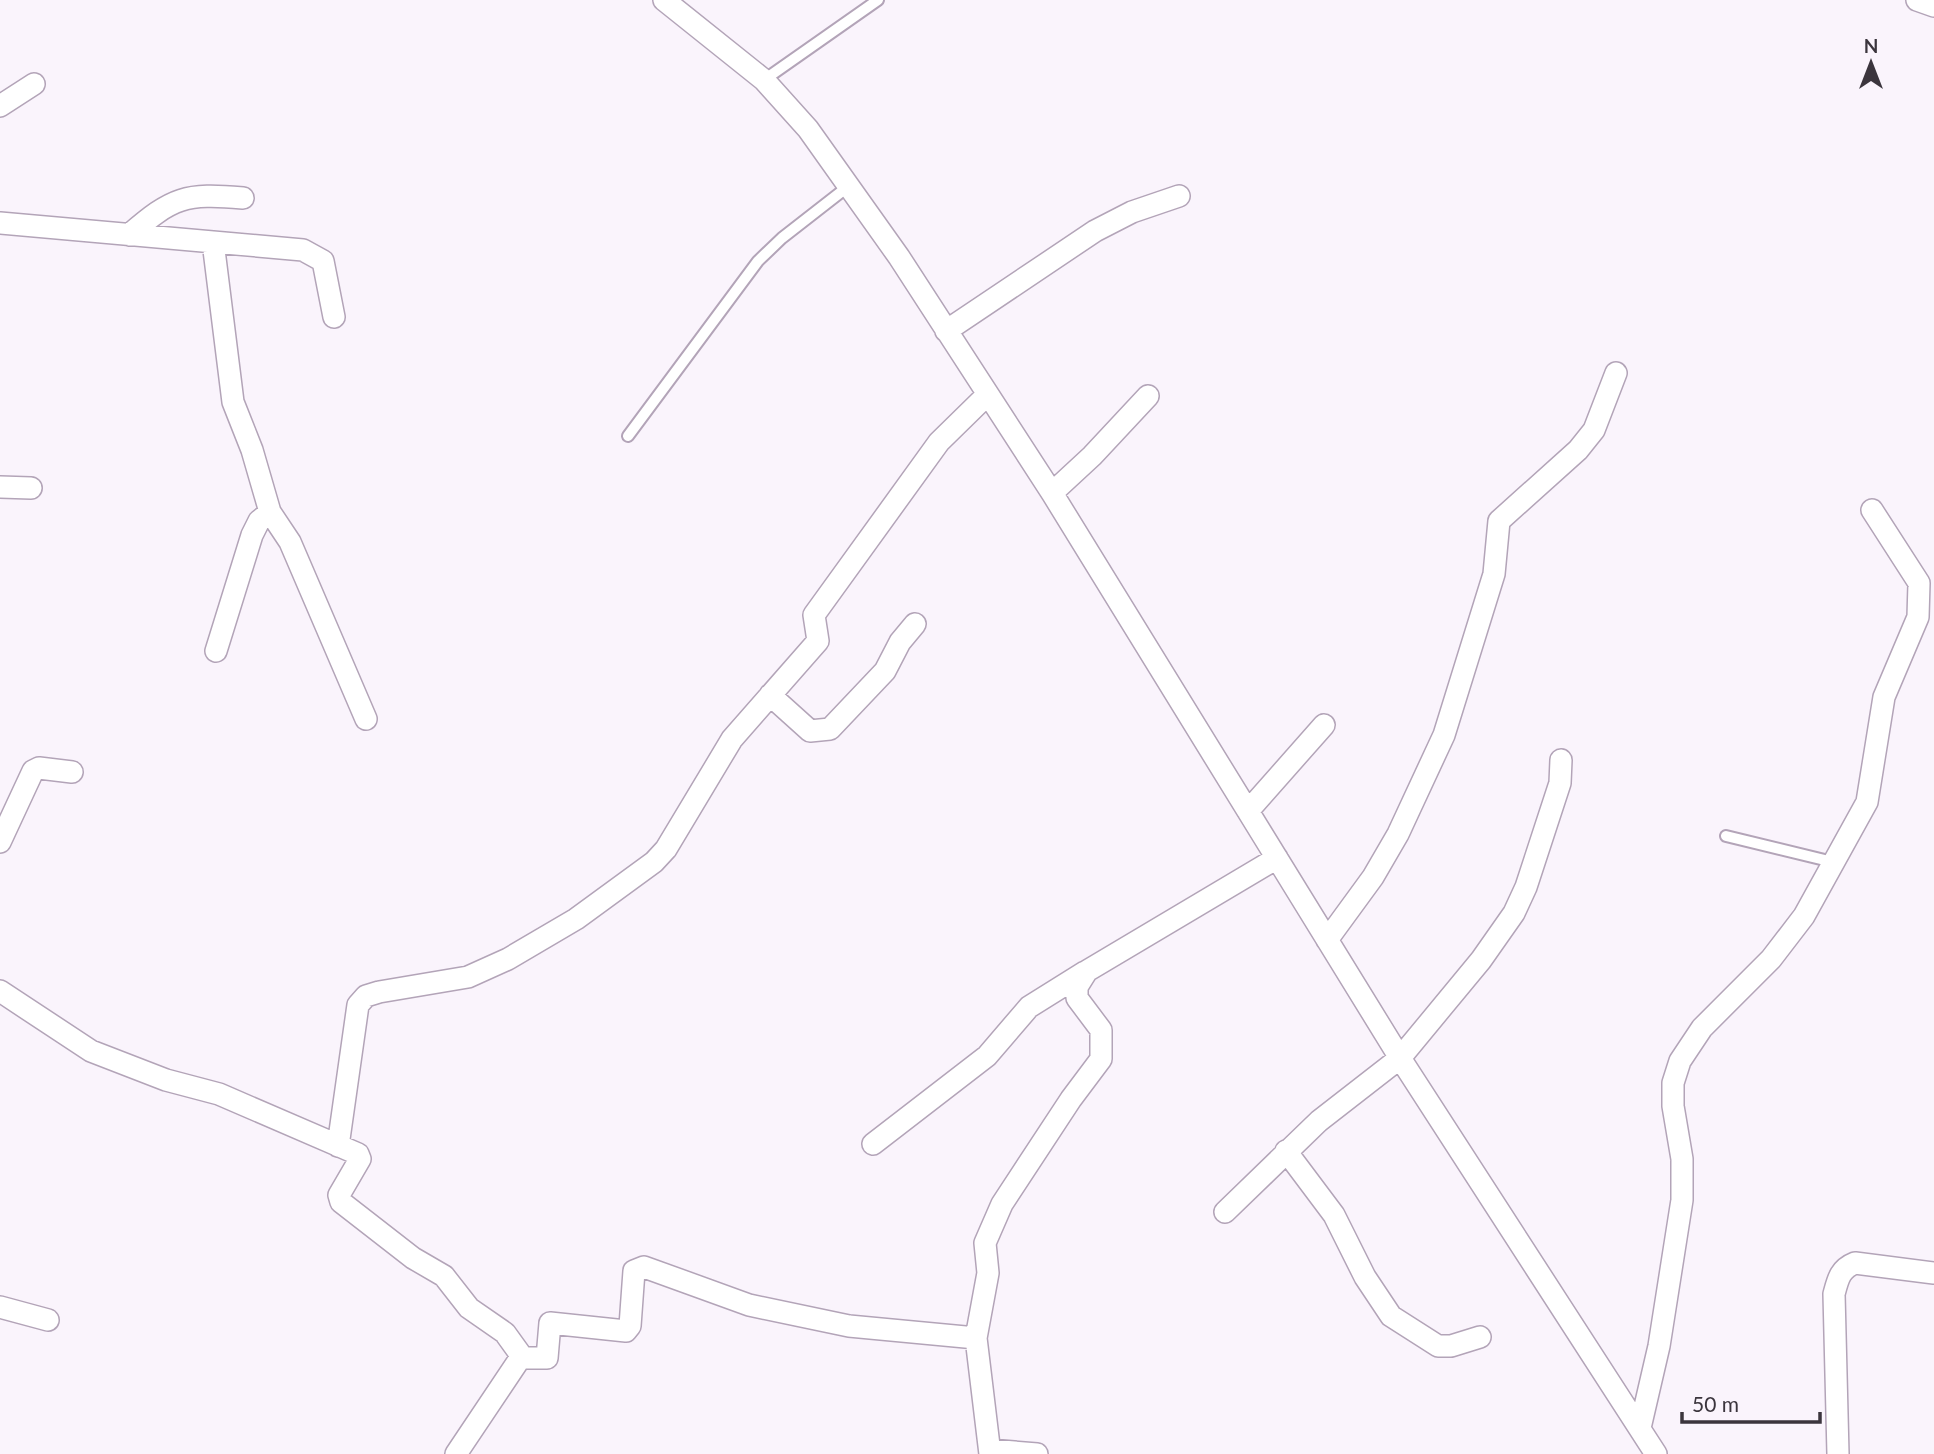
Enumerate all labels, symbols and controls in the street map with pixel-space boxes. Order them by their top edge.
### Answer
north arrow [1836,28,1906,98]
text: N [1864,34,1878,57]
scale bar [1682,1380,1820,1424]
text: 50 m [1692,1391,1739,1416]

